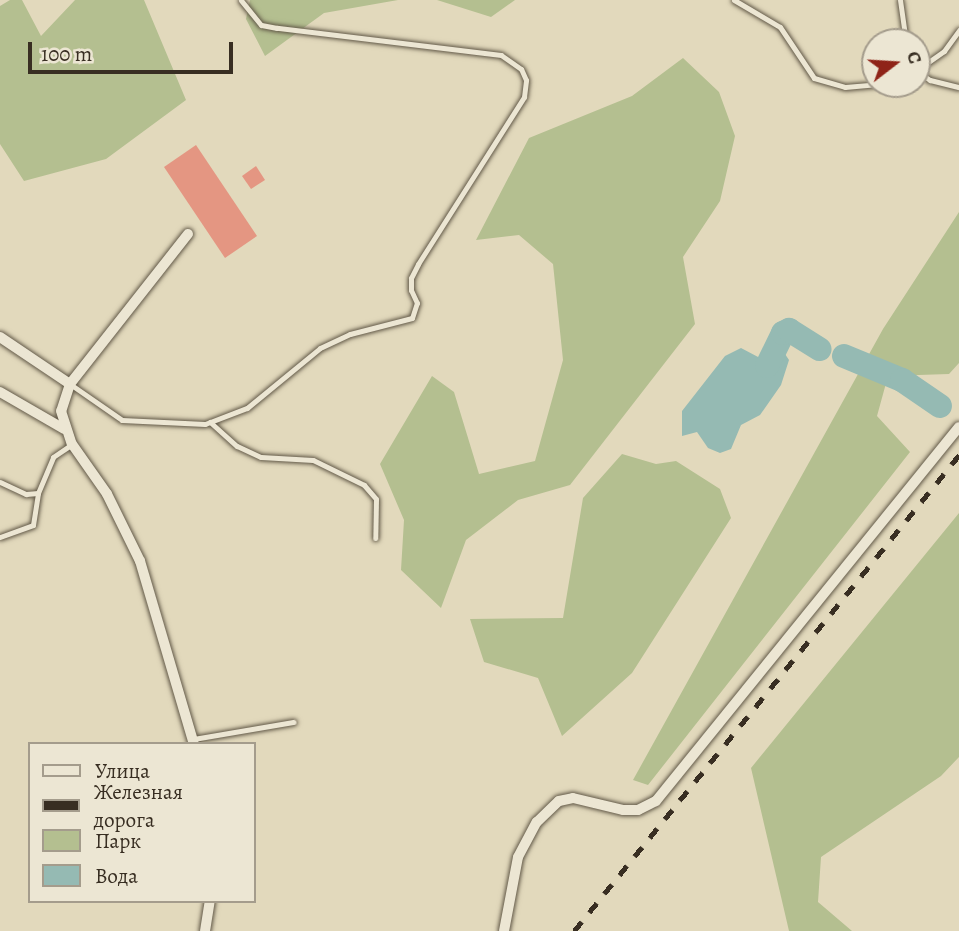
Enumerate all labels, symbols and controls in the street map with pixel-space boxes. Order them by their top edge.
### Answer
scale bar [32,28,236,72]
north arrow [861,28,931,98]
text: 100 m [41,40,92,68]
text: С [900,48,928,67]
legend [28,742,256,903]
text: Улица [95,757,150,785]
text: Железная дорога [94,778,183,834]
text: Парк [95,827,141,855]
text: Вода [95,862,138,890]

